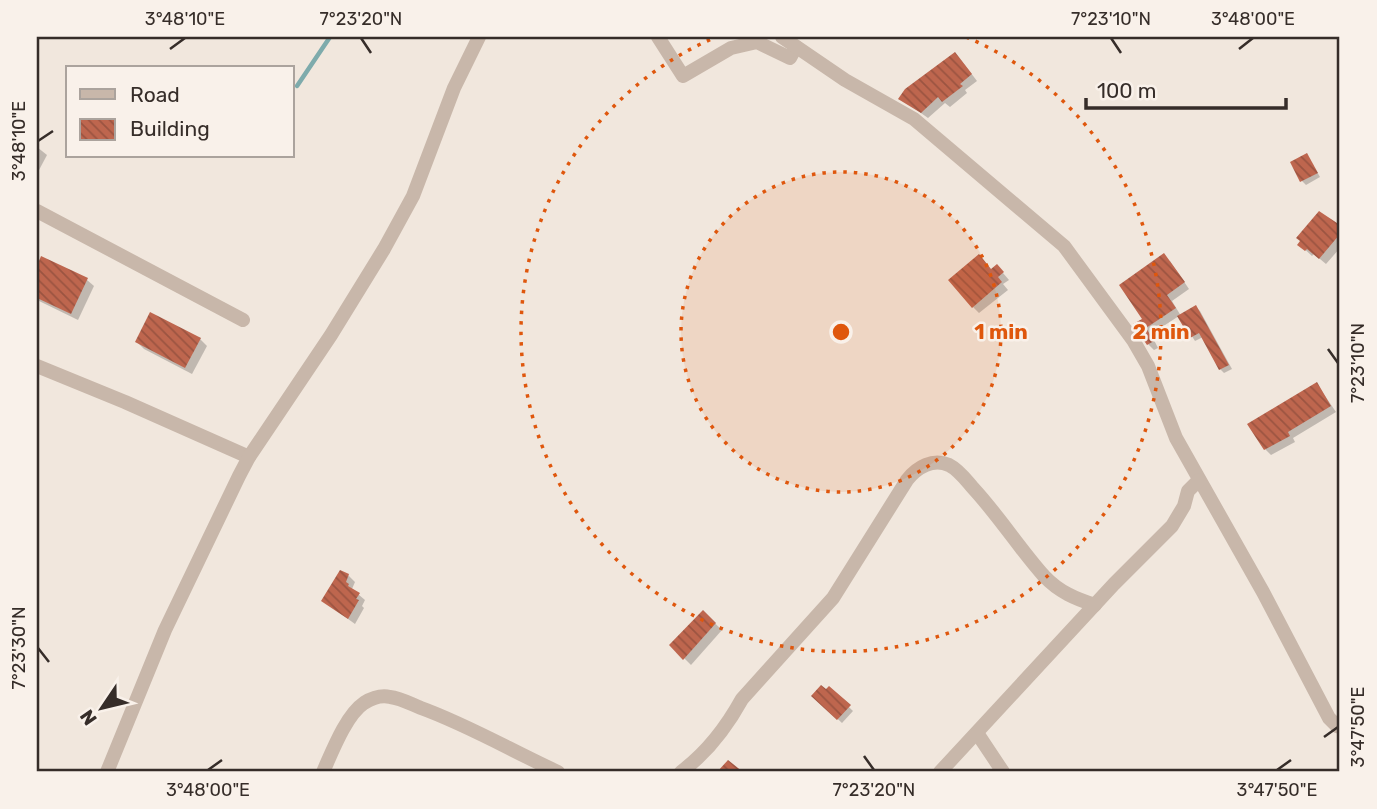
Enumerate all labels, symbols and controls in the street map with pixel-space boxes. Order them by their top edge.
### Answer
text: 3°48'10"E [145,8,225,30]
text: 7°23'20"N [320,8,402,30]
text: 7°23'10"N [1071,8,1151,30]
text: 3°48'00"E [1211,8,1295,30]
legend [66,66,294,158]
scale bar [1086,66,1286,110]
text: 100 m [1097,78,1156,103]
text: Road [130,82,180,107]
text: 3°48'10"E [8,101,30,181]
text: Building [130,116,210,141]
text: 1 min [974,319,1028,344]
text: 2 min [1133,319,1189,344]
centre of rings [829,320,853,344]
text: 7°23'10"N [1347,323,1369,403]
text: 7°23'30"N [8,606,30,690]
north arrow [66,672,136,742]
text: 3°47'50"E [1347,687,1369,767]
text: N [75,705,102,730]
text: 3°48'00"E [166,779,250,801]
text: 7°23'20"N [833,779,915,801]
text: 3°47'50"E [1237,779,1317,801]

